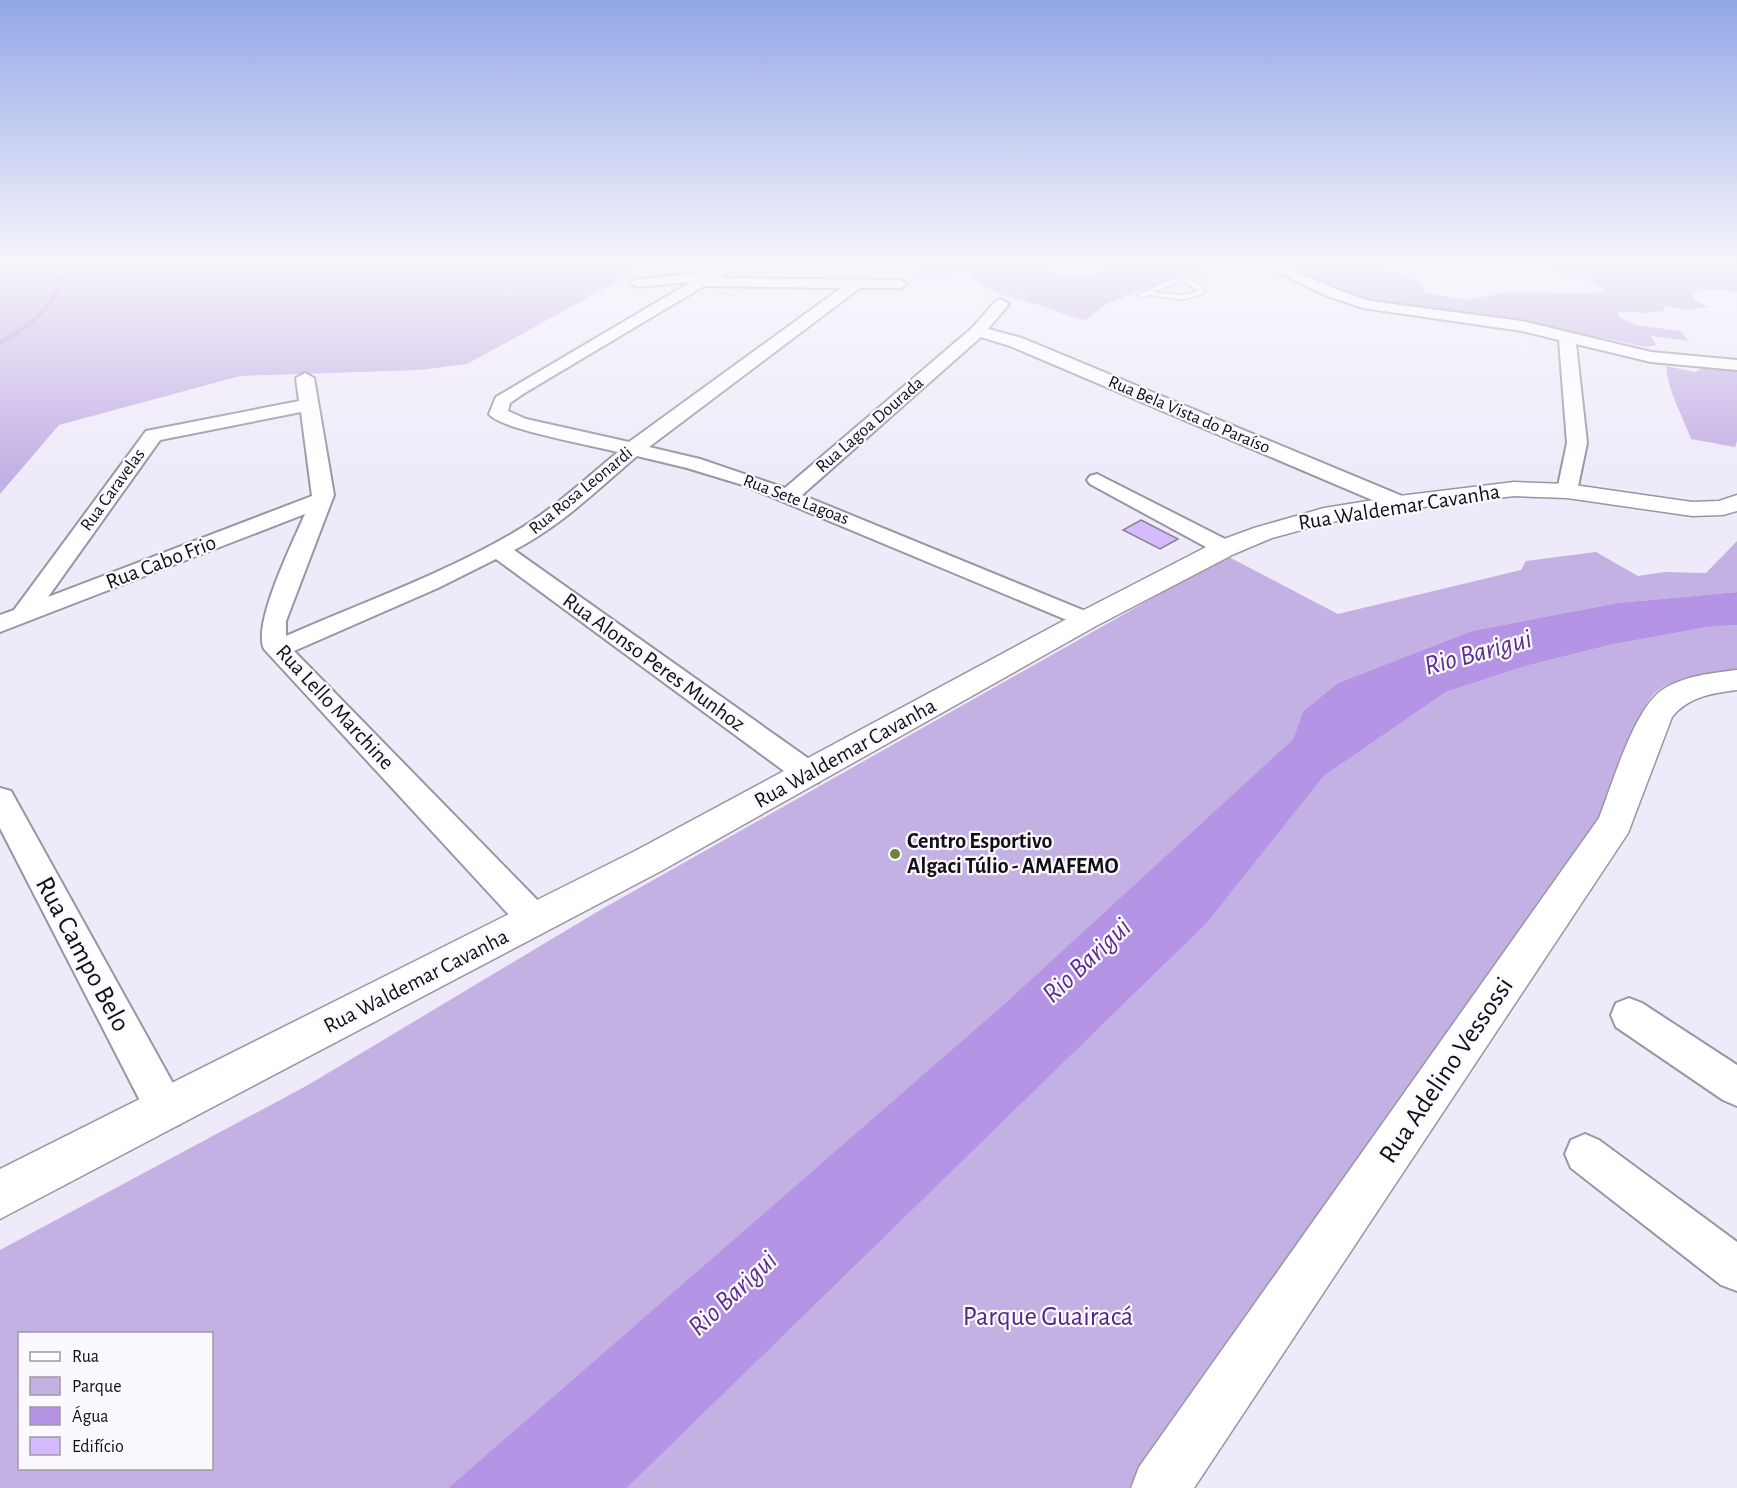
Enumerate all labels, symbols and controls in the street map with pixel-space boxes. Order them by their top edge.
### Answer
street label: Rua Bela Vista do Paraíso [1106,373,1273,457]
street label: Rua Lagoa Dourada [813,374,927,476]
street label: Rua Rosa Leonardi [526,444,636,538]
street label: Rua Caravelas [77,446,149,534]
street label: Rua Sete Lagoas [741,472,851,528]
street label: Rua Waldemar Cavanha [1297,480,1501,534]
street label: Rua Cabo Frio [103,531,219,593]
street label: Rua Alonso Peres Munhoz [559,589,749,735]
water label: Rio Barigui [1421,625,1535,681]
street label: Rua Lello Marchine [272,640,398,774]
street label: Rua Waldemar Cavanha [751,694,939,812]
place label: Centro Esportivo Algaci Túlio - AMAFEMO [907,830,1119,877]
marker: Centro Esportivo Algaci Túlio - AMAFEMO [888,847,902,861]
street label: Rua Campo Belo [31,872,135,1036]
water label: Rio Barigui [1037,913,1137,1009]
street label: Rua Waldemar Cavanha [320,925,512,1037]
street label: Rua Adelino Vessossi [1374,972,1518,1168]
water label: Rio Barigui [683,1246,783,1342]
park label: Parque Guairacá [963,1303,1133,1330]
legend [18,1332,213,1470]
text: Rua [72,1348,99,1366]
text: Parque [72,1378,121,1396]
text: Água [72,1405,109,1426]
text: Edifício [72,1438,124,1456]

